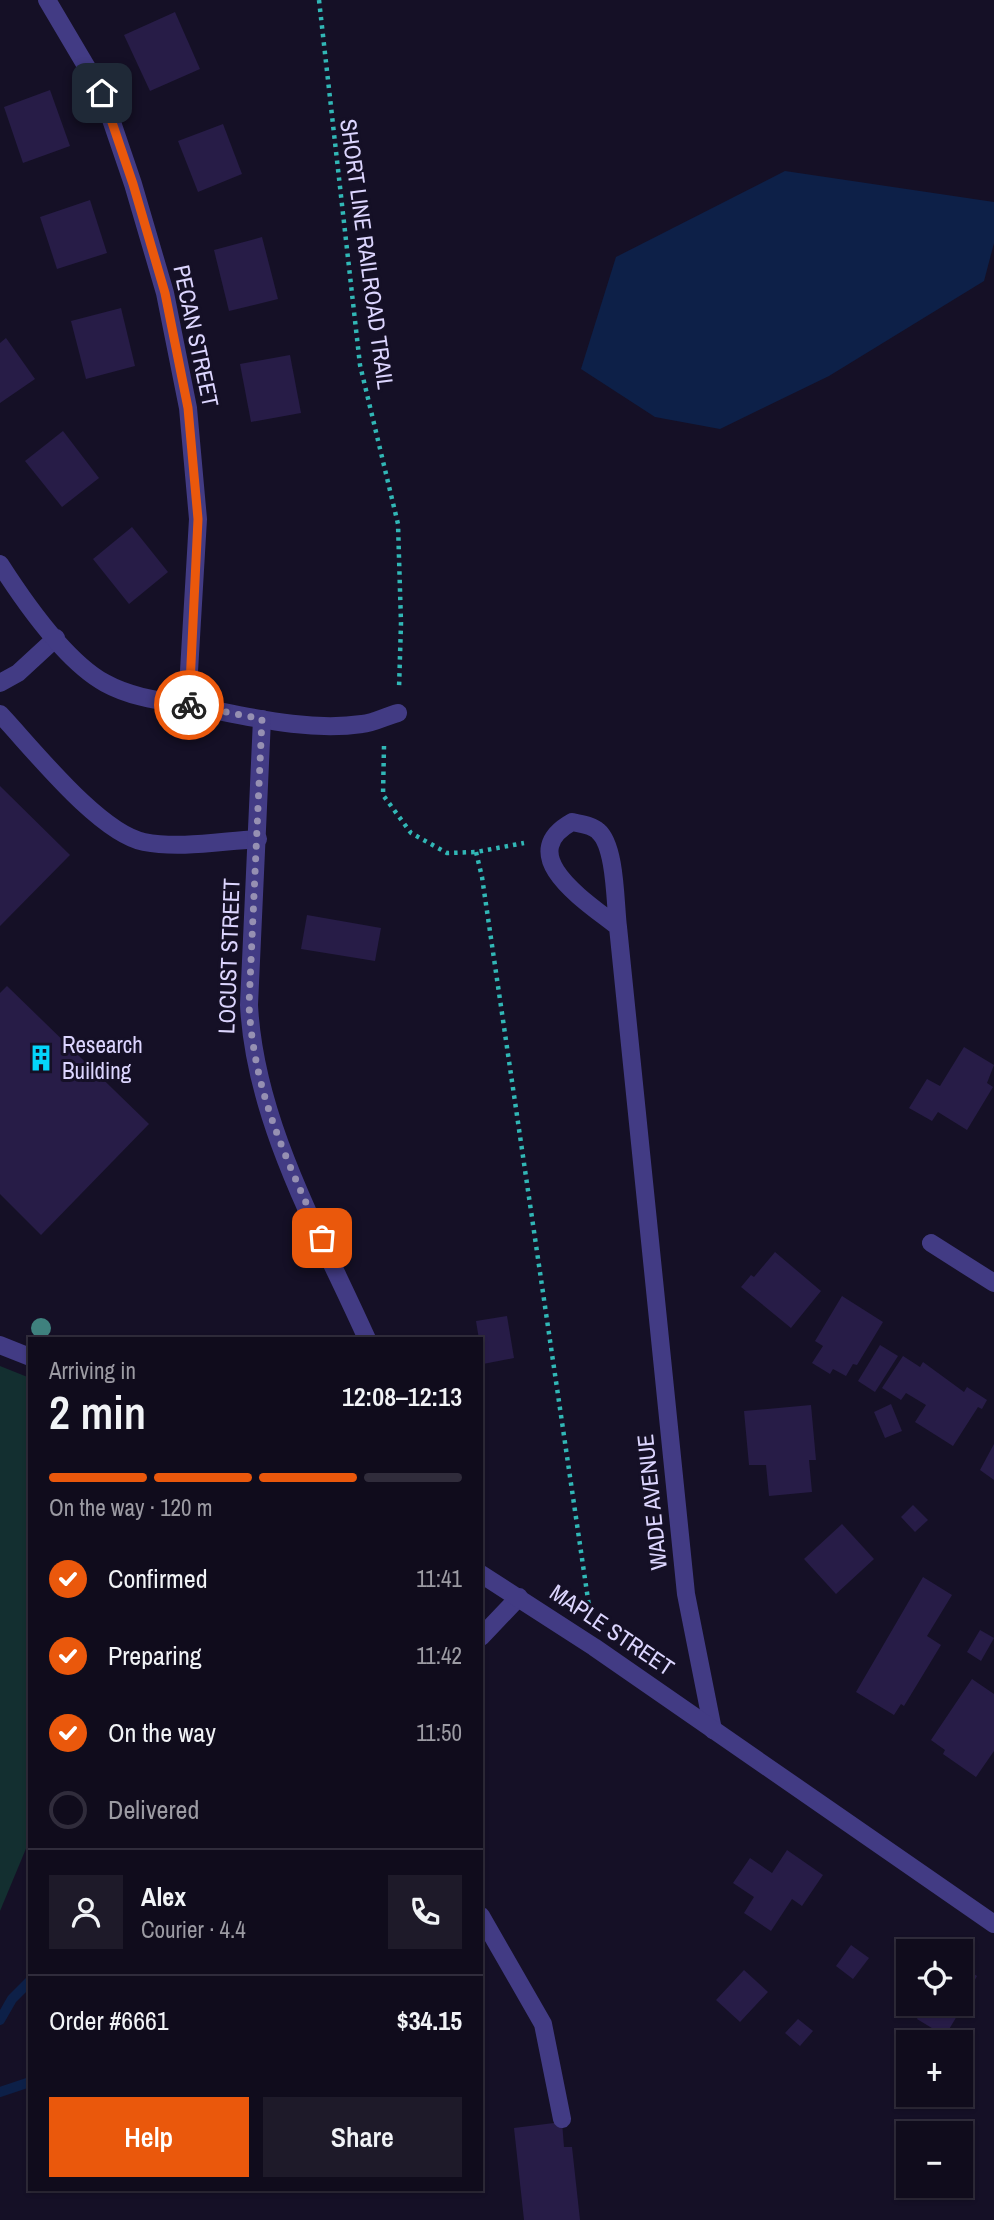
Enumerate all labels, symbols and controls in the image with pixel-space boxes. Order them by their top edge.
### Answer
pin [72,63,132,123]
icon: home [83,74,121,112]
street label: SHORT LINE RAILROAD TRAIL [333,117,402,392]
street label: PECAN STREET [166,262,227,410]
courier [154,670,224,740]
icon: bike [170,686,208,724]
street label: LOCUST STREET [210,877,247,1034]
place label: Research Building [62,1029,143,1086]
building icon: Research Building [26,1043,56,1073]
pin [292,1208,352,1268]
icon: bag [303,1219,341,1257]
text: Arriving in [49,1355,136,1386]
text: 12:08–12:13 [342,1379,462,1414]
text: 2 min [49,1381,146,1443]
street label: WADE AVENUE [629,1433,674,1571]
text: On the way · 120 m [49,1492,213,1523]
icon: check [49,1560,87,1598]
text: Confirmed [108,1561,208,1596]
text: 11:41 [416,1563,462,1594]
street label: MAPLE STREET [544,1577,681,1683]
icon: check [49,1637,87,1675]
text: Preparing [108,1638,202,1673]
text: 11:42 [416,1640,462,1671]
icon: check [49,1714,87,1752]
text: On the way [108,1715,216,1750]
text: 11:50 [416,1717,462,1748]
text: Delivered [108,1792,199,1827]
button: person [49,1875,123,1949]
button: phone [388,1875,462,1949]
text: Alex [141,1879,186,1914]
text: Courier · 4.4 [141,1914,246,1945]
map controls [896,1939,973,2198]
button: locate [896,1939,973,2016]
text: Order #6661 [49,2003,169,2038]
text: $34.15 [397,2003,462,2038]
button: + [896,2030,973,2107]
button: Help [49,2097,249,2177]
button: Share [263,2097,462,2177]
button: − [896,2121,973,2198]

